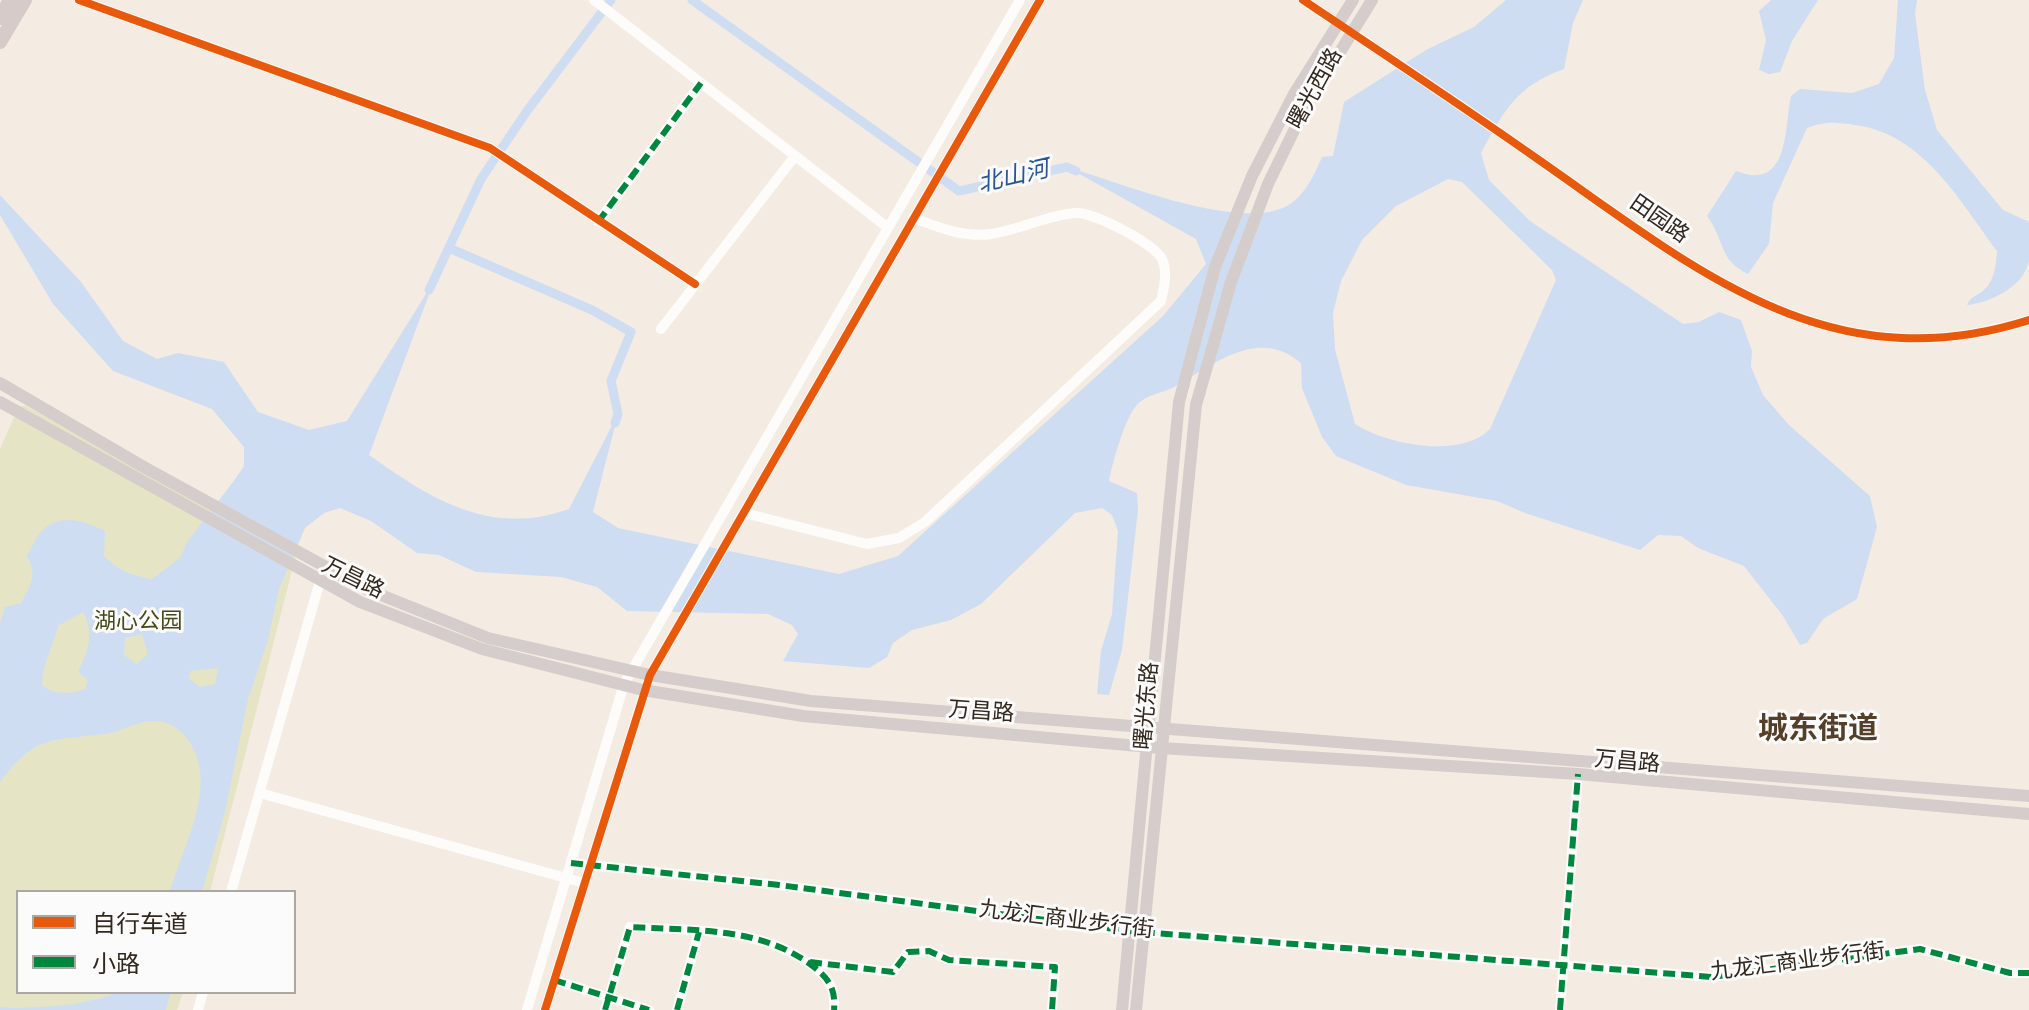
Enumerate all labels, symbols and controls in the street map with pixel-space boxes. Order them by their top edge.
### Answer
street label: 曙光西路 [1284,45,1350,135]
water label: 北山河 [976,157,1052,201]
street label: 田园路 [1623,191,1693,251]
street label: 万昌路 [317,554,387,606]
park label: 湖心公园 [94,611,182,637]
street label: 曙光东路 [1132,661,1166,751]
street label: 万昌路 [947,699,1015,729]
district label: 城东街道 [1758,714,1878,750]
street label: 万昌路 [1593,748,1661,780]
legend [16,890,296,994]
street label: 九龙汇商业步行街 [977,898,1155,946]
text: 自行车道 [92,911,188,941]
street label: 九龙汇商业步行街 [1709,940,1887,988]
text: 小路 [92,951,140,981]

